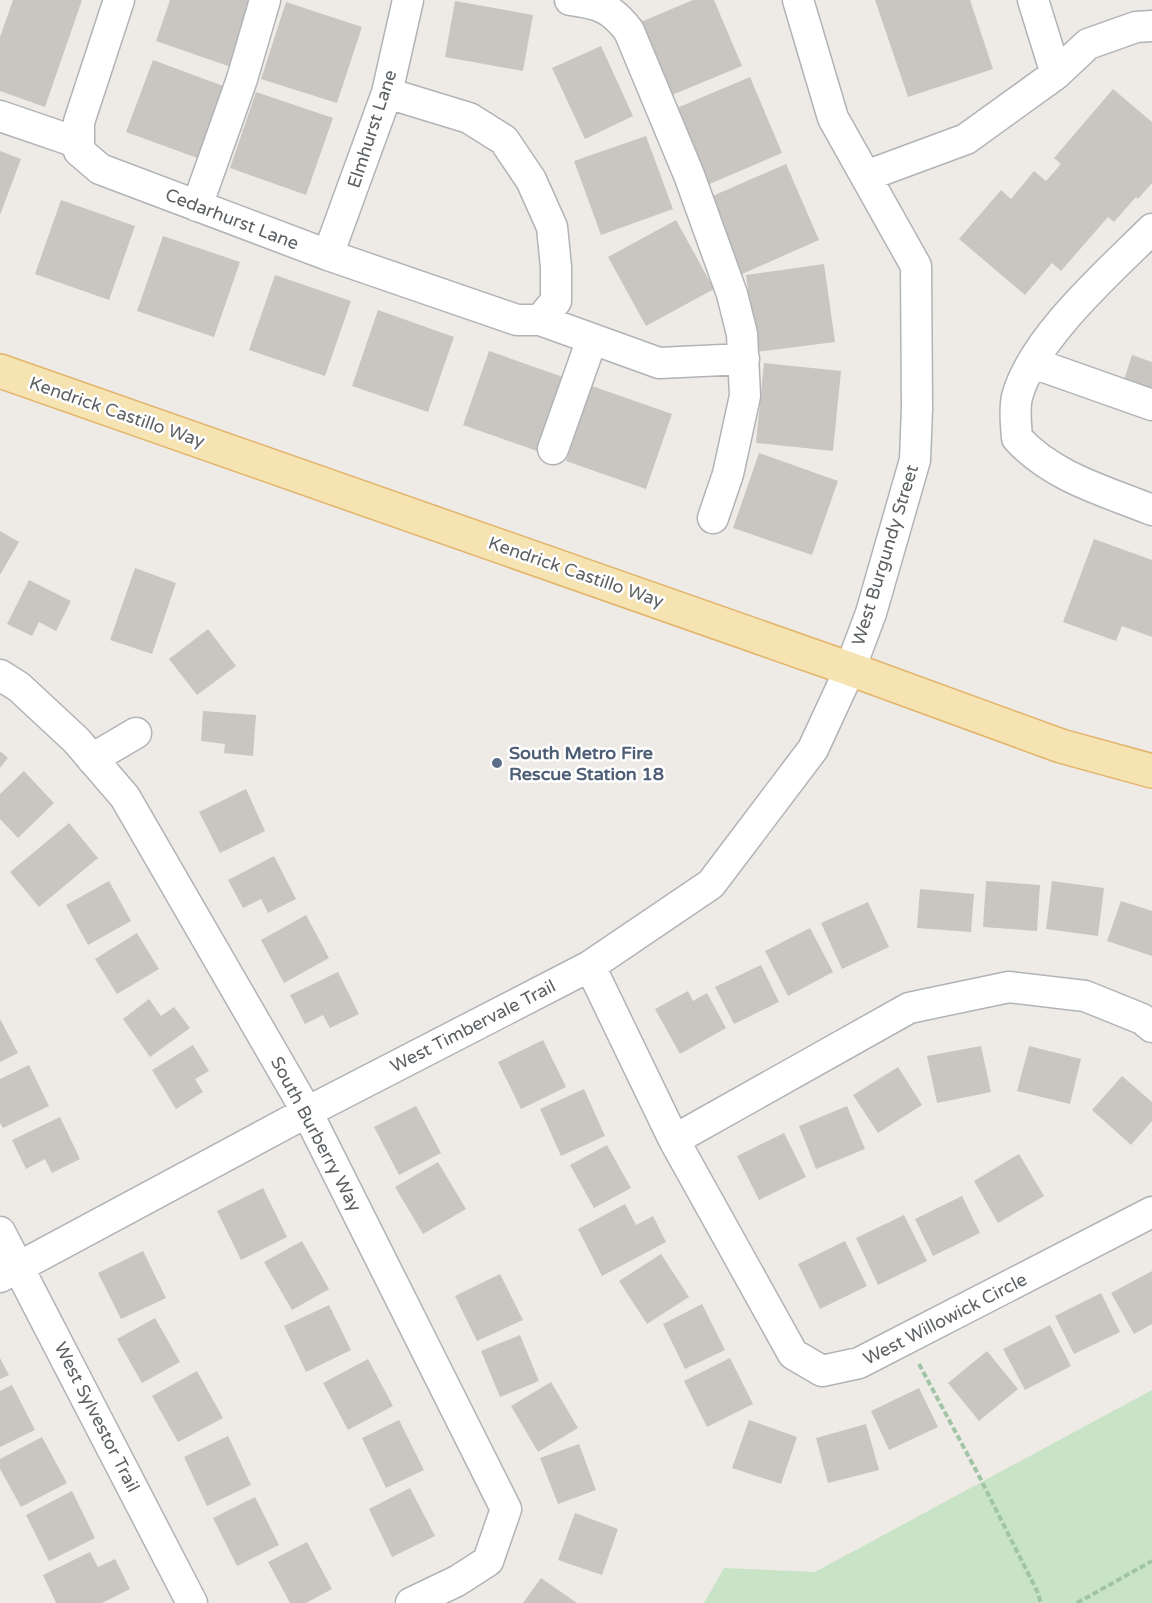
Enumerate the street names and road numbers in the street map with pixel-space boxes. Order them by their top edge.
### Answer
street label: Elmhurst Lane [343,67,401,191]
street label: Cedarhurst Lane [162,183,302,255]
street label: Kendrick Castillo Way [26,372,208,453]
street label: West Burgundy Street [847,462,923,648]
street label: Kendrick Castillo Way [485,532,667,613]
street label: West Timbervale Trail [387,975,559,1077]
street label: South Burberry Way [266,1053,366,1216]
street label: West Willowick Circle [860,1268,1030,1370]
street label: West Sylvestor Trail [50,1338,144,1496]

